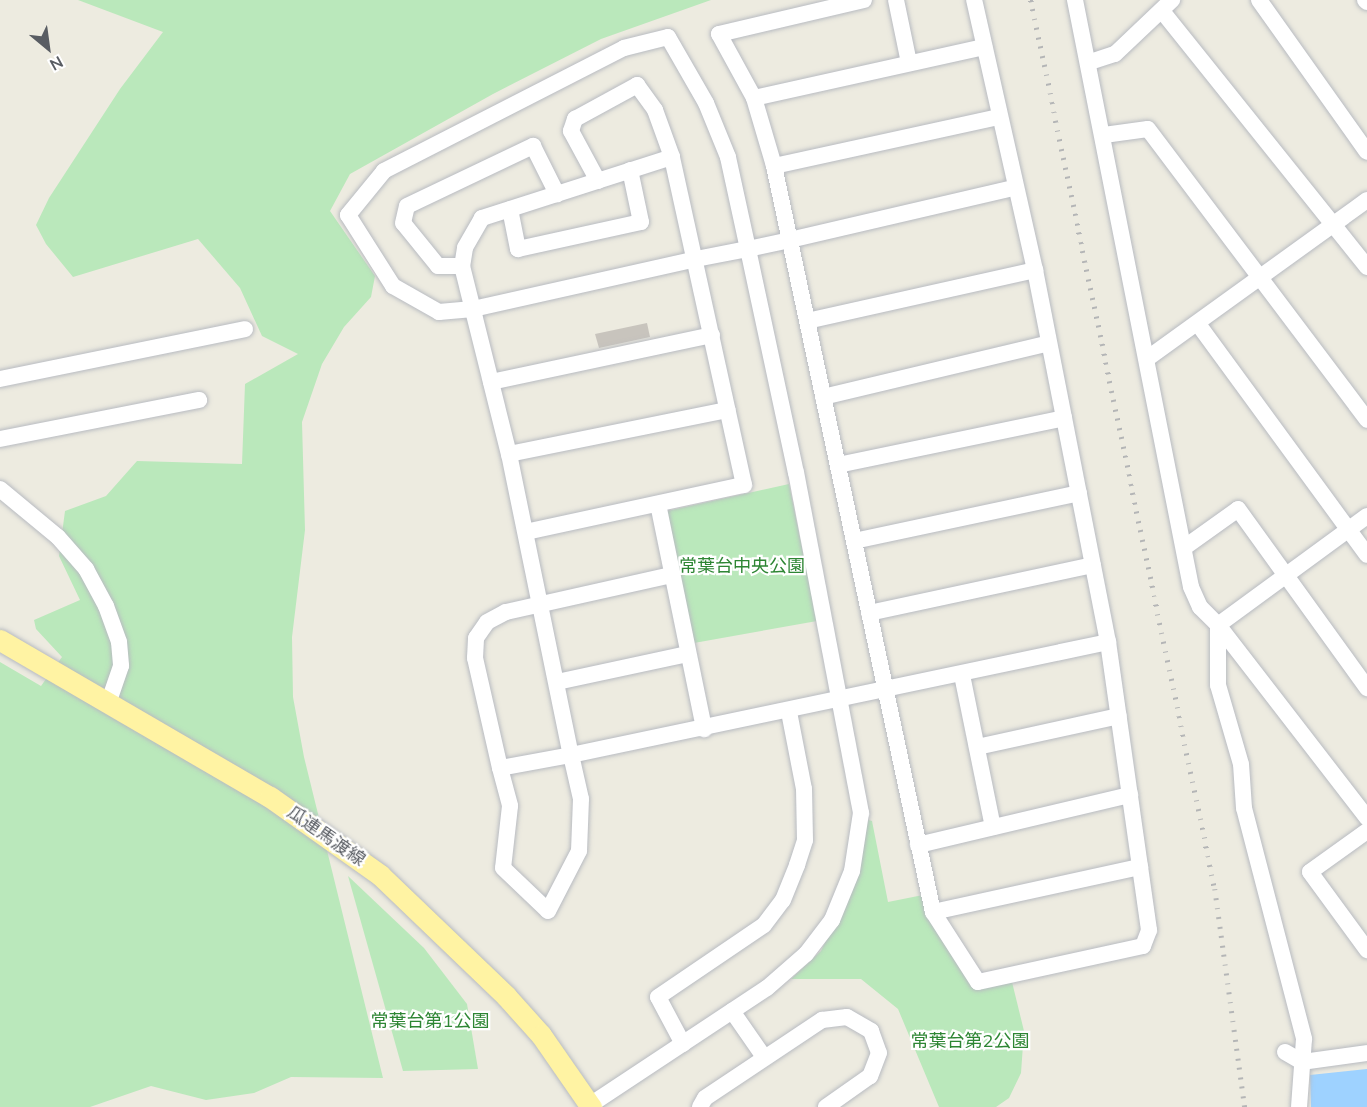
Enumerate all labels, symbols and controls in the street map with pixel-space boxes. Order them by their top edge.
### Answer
north arrow [18,18,78,78]
text: N [47,52,67,75]
park label: 常葉台中央公園 [679,555,805,577]
street label: 瓜連馬渡線 [283,801,369,871]
park label: 常葉台第1公園 [371,1010,489,1032]
park label: 常葉台第2公園 [911,1030,1029,1052]

